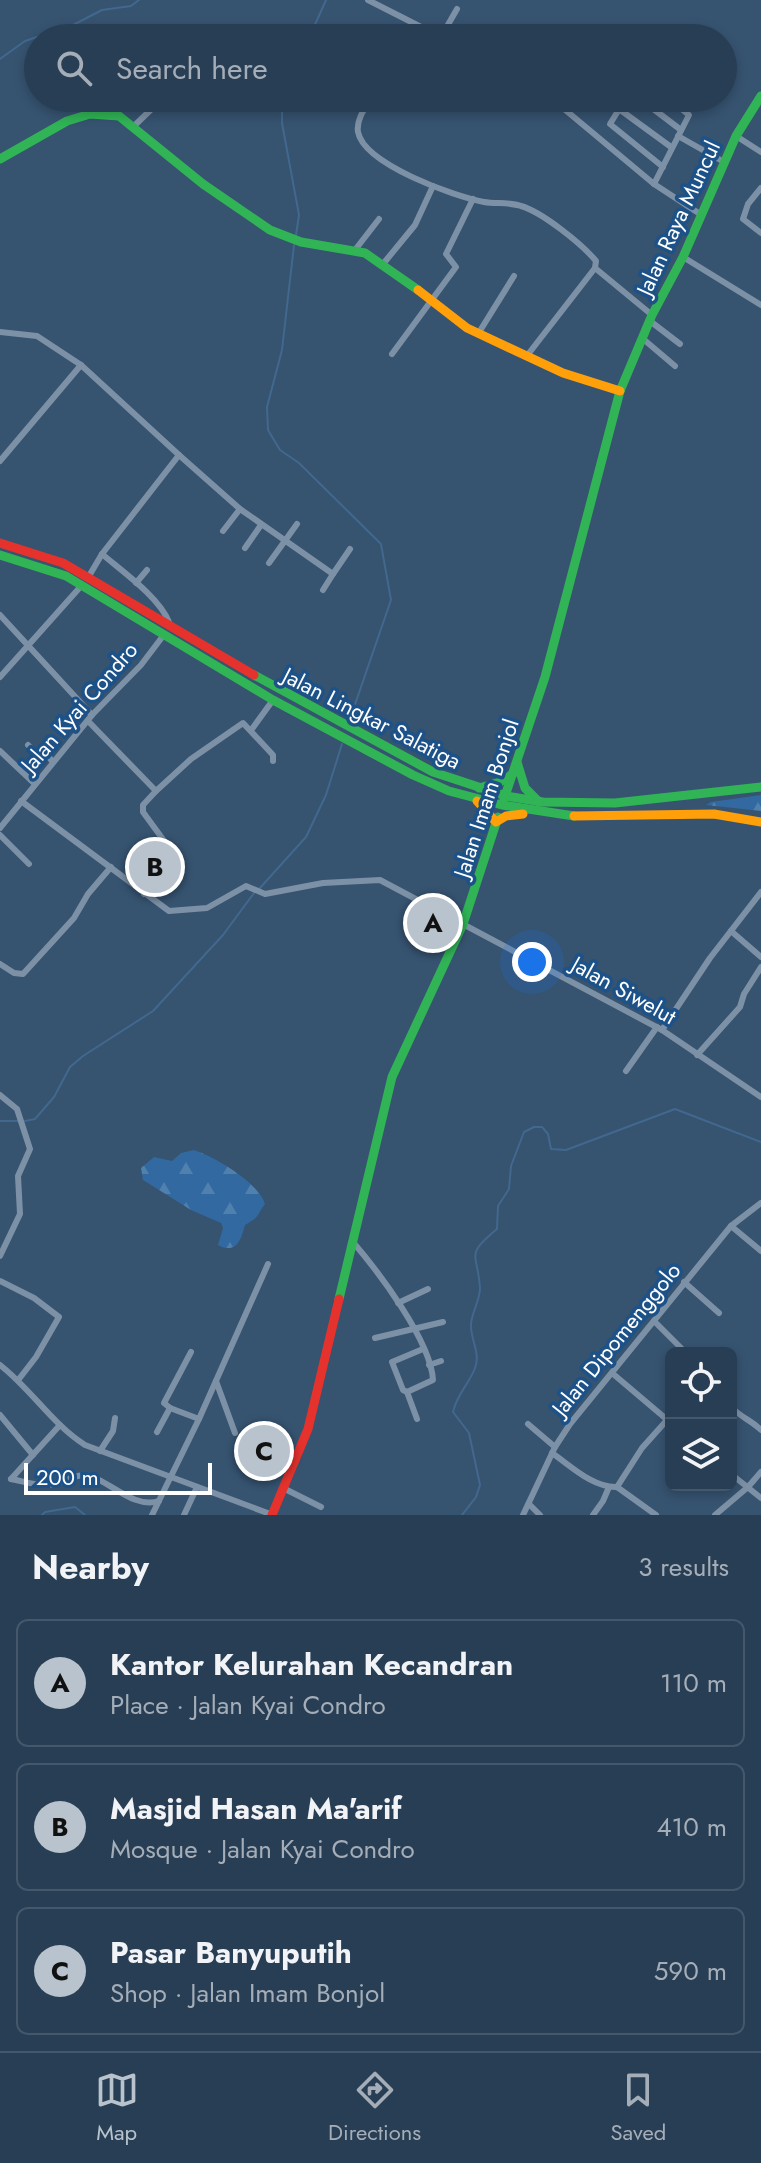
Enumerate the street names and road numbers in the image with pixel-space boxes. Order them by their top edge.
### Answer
street label: Jalan Raya Muncul [627,135,728,303]
street label: Jalan Kyai Condro [11,635,145,782]
street label: Jalan Lingkar Salatiga [275,658,467,777]
street label: Jalan Imam Bonjol [444,715,527,884]
street label: Jalan Siwelut [563,947,683,1032]
street label: Jalan Dipomenggolo [542,1255,688,1425]

